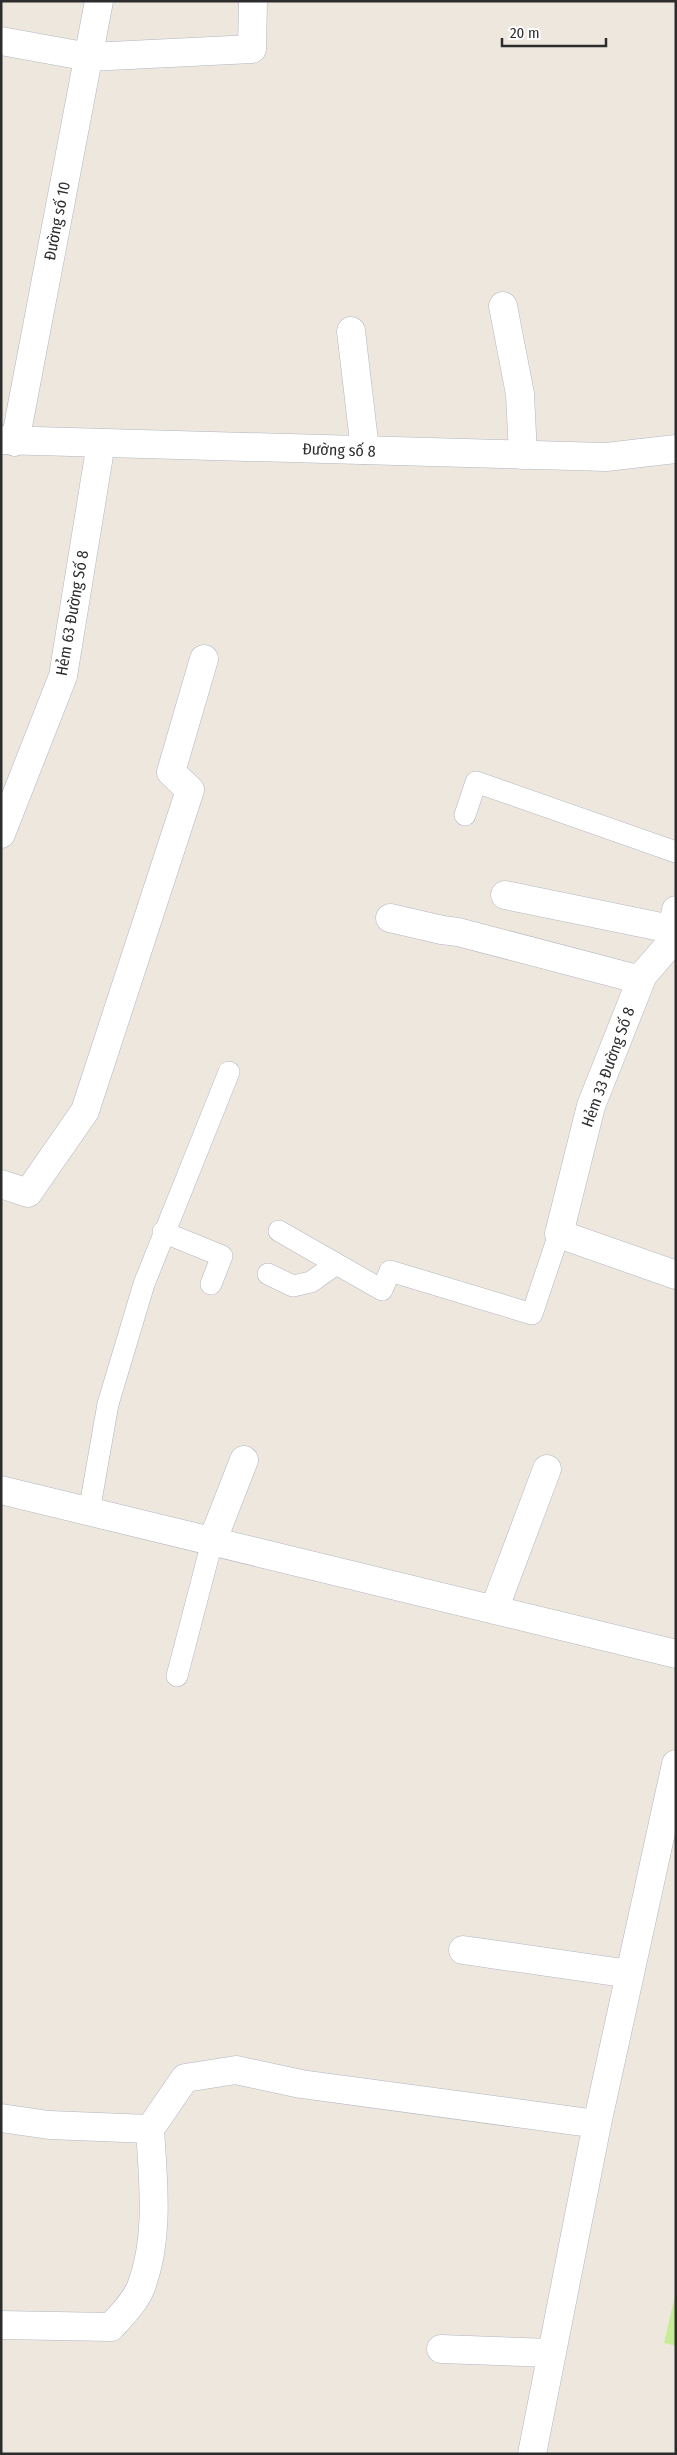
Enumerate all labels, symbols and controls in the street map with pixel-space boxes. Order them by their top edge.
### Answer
scale bar [502,15,606,47]
text: 20 m [510,24,540,42]
street label: Đường số 10 [39,180,74,262]
street label: Đường số 8 [302,438,376,461]
street label: Hẻm 63 Đường Số 8 [51,549,92,677]
street label: Hẻm 33 Đường Số 8 [577,1004,639,1130]

